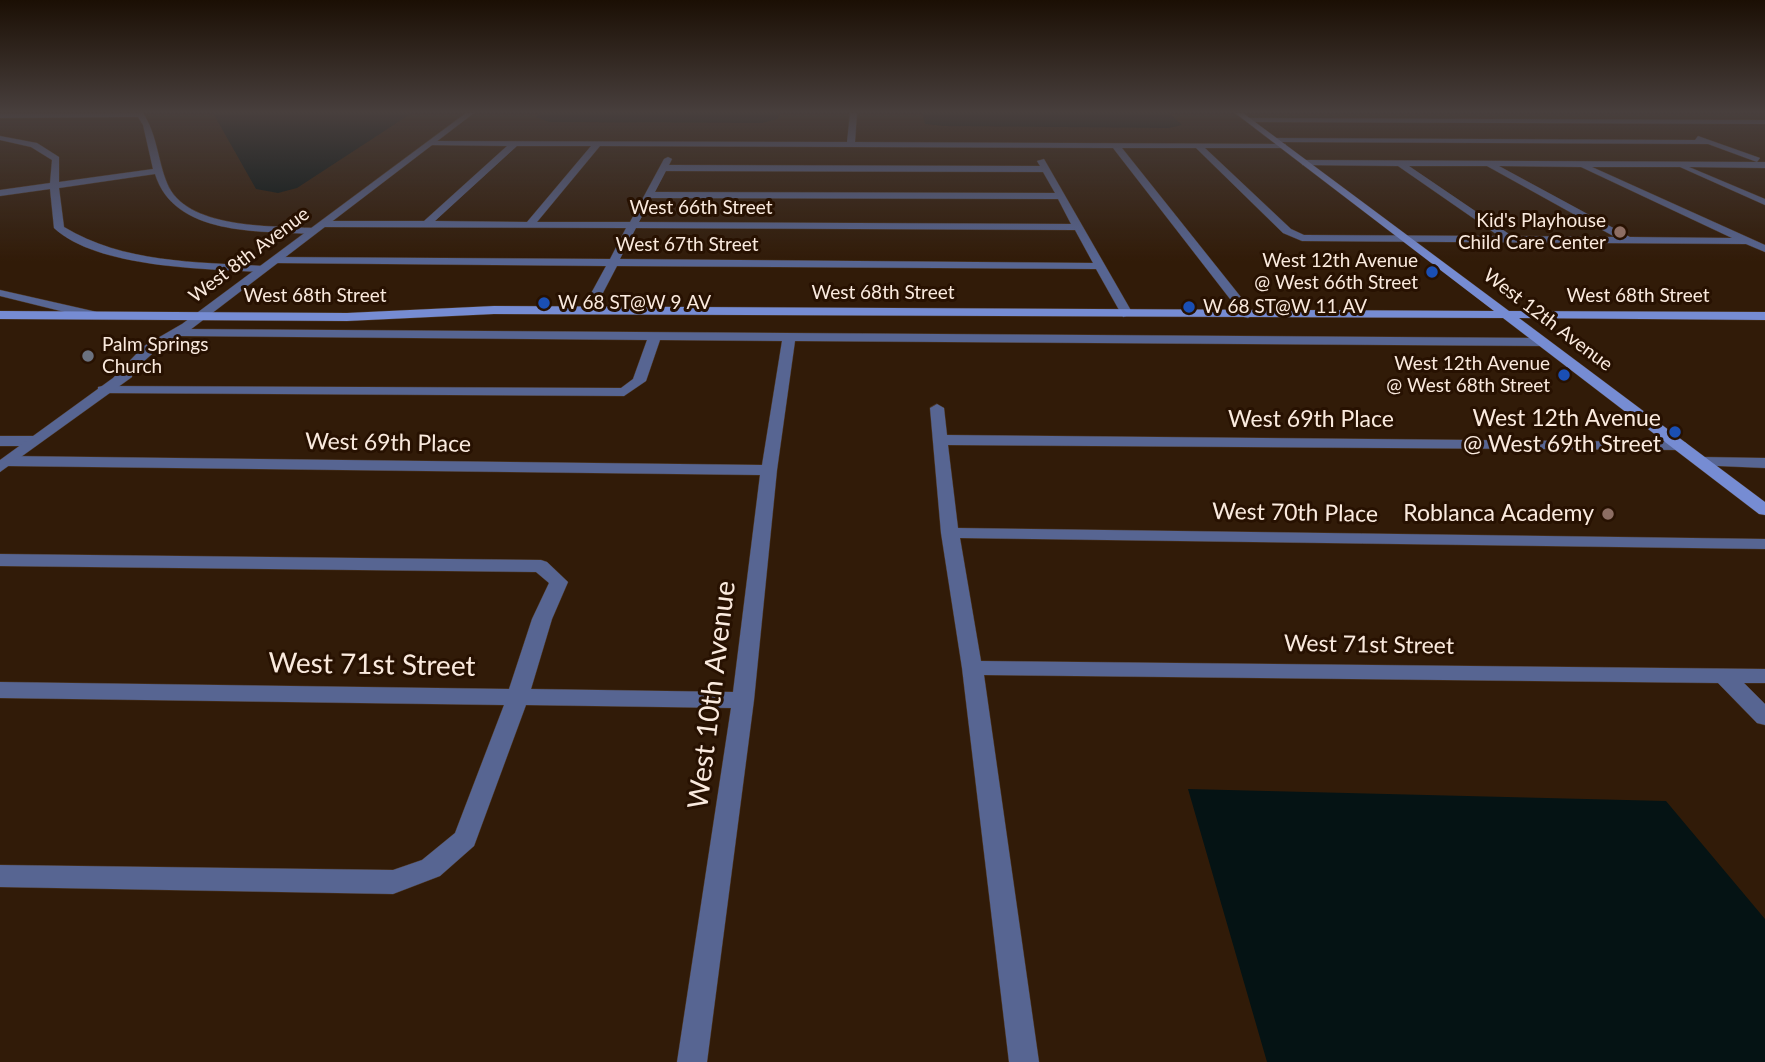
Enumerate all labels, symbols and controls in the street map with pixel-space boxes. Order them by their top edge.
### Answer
street label: West 66th Street [630,197,772,219]
street label: West 8th Avenue [184,202,314,308]
place label: Kid's Playhouse Child Care Center [1458,210,1606,254]
marker: Kid's Playhouse Child Care Center [1612,224,1628,240]
street label: West 67th Street [616,234,758,256]
place label: West 12th Avenue @ West 66th Street [1254,250,1418,294]
marker: West 12th Avenue @ West 66th Street [1424,264,1440,280]
street label: West 12th Avenue [1479,264,1617,376]
street label: West 68th Street [812,282,954,304]
street label: West 68th Street [244,285,386,307]
street label: West 68th Street [1567,285,1709,307]
place label: W 68 ST@W 9 AV [558,292,711,314]
marker: W 68 ST@W 9 AV [536,295,552,311]
place label: W 68 ST@W 11 AV [1203,296,1367,318]
marker: W 68 ST@W 11 AV [1181,299,1197,315]
place label: Palm Springs Church [102,334,208,378]
marker: Palm Springs Church [80,348,96,364]
place label: West 12th Avenue @ West 68th Street [1386,353,1550,397]
marker: West 12th Avenue @ West 68th Street [1556,367,1572,383]
place label: West 12th Avenue @ West 69th Street [1463,405,1661,459]
street label: West 69th Place [1228,406,1394,434]
marker: West 12th Avenue @ West 69th Street [1667,424,1683,440]
street label: West 69th Place [305,428,471,458]
street label: West 70th Place [1212,498,1378,528]
place label: Roblanca Academy [1403,500,1594,528]
marker: Roblanca Academy [1600,506,1616,522]
street label: West 10th Avenue [681,579,743,811]
street label: West 71st Street [1284,630,1454,660]
street label: West 71st Street [268,646,476,684]

